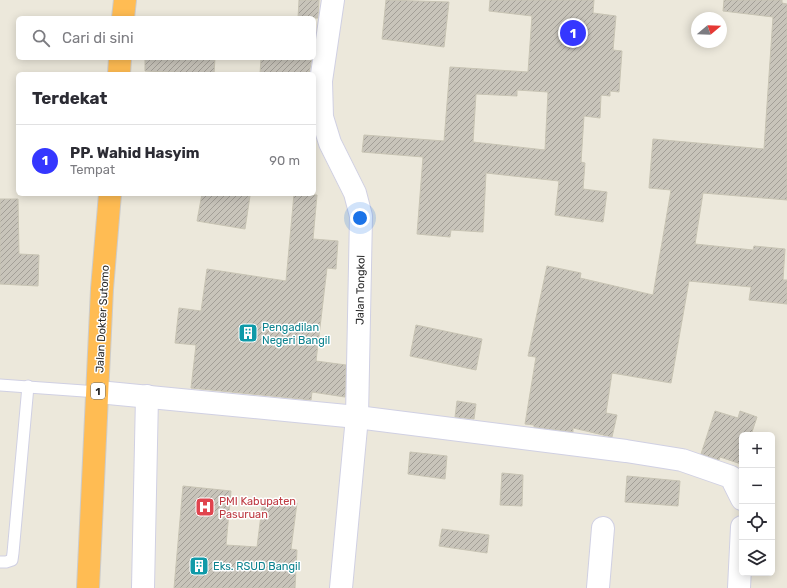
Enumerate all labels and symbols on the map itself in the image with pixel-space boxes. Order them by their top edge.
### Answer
north arrow [691,12,727,48]
pin: 1 [560,18,586,48]
your location [350,208,370,228]
street label: Jalan Tongkol [353,255,368,325]
street label: Jalan Dokter Sutomo [93,265,112,373]
place label: Pengadilan Negeri Bangil [262,321,330,347]
building icon: Pengadilan Negeri Bangil [237,322,259,344]
road number: 1 [91,383,105,399]
place label: PMI Kabupaten Pasuruan [219,495,296,521]
hospital icon: PMI Kabupaten Pasuruan [194,496,216,518]
building icon: Eks. RSUD Bangil [188,555,210,577]
place label: Eks. RSUD Bangil [213,560,300,573]

